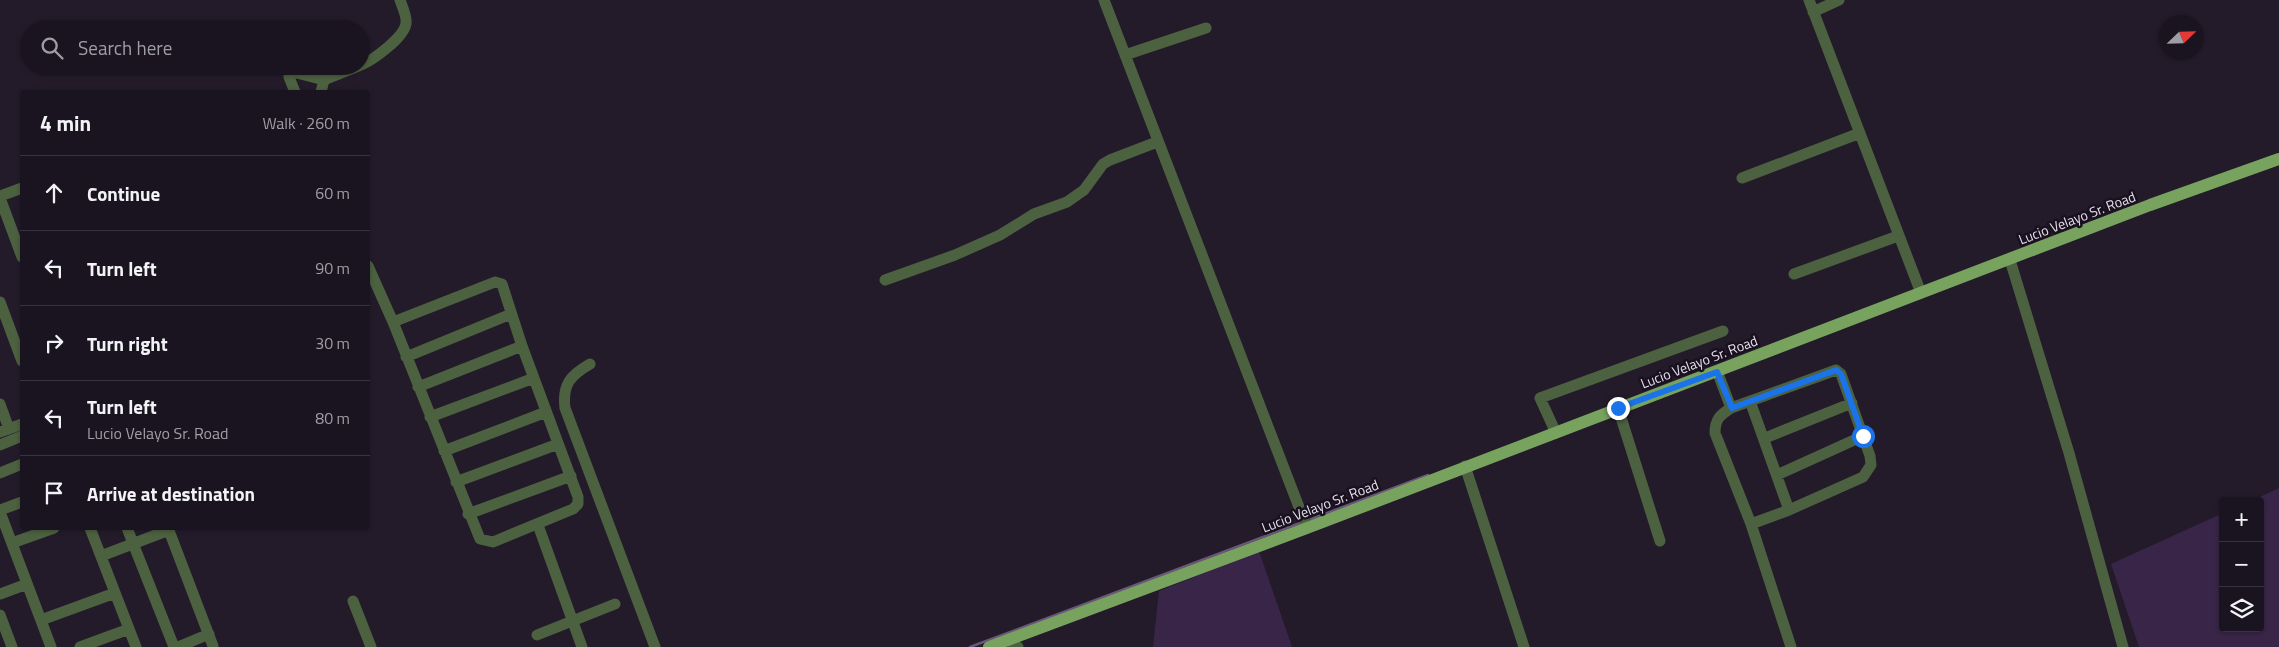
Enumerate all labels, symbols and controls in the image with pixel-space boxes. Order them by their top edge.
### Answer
north arrow [2159,15,2204,60]
search box [20,20,370,75]
text: Search here [78,33,172,62]
icon: search [38,34,66,62]
text: 4 min [40,107,91,139]
text: Walk · 260 m [262,111,350,135]
icon: ahead [40,179,68,207]
text: Continue [87,179,160,208]
text: 60 m [315,181,350,205]
street label: Lucio Velayo Sr. Road [2015,186,2138,250]
icon: left [40,254,68,282]
text: Turn left [87,254,157,283]
text: 90 m [315,256,350,280]
icon: right [40,329,68,357]
text: Turn right [87,329,168,358]
street label: Lucio Velayo Sr. Road [1637,330,1760,394]
text: 30 m [315,331,350,355]
text: Turn left [87,392,157,421]
route end [1607,397,1630,420]
icon: left [40,404,68,432]
text: 80 m [315,406,350,430]
text: Lucio Velayo Sr. Road [87,421,229,445]
route start [1852,425,1875,448]
street label: Lucio Velayo Sr. Road [1258,474,1381,538]
icon: arrive [40,479,68,507]
text: Arrive at destination [87,479,255,508]
map controls [2219,497,2264,632]
button: + [2219,497,2264,542]
button: − [2219,542,2264,587]
button: layers [2219,587,2264,632]

